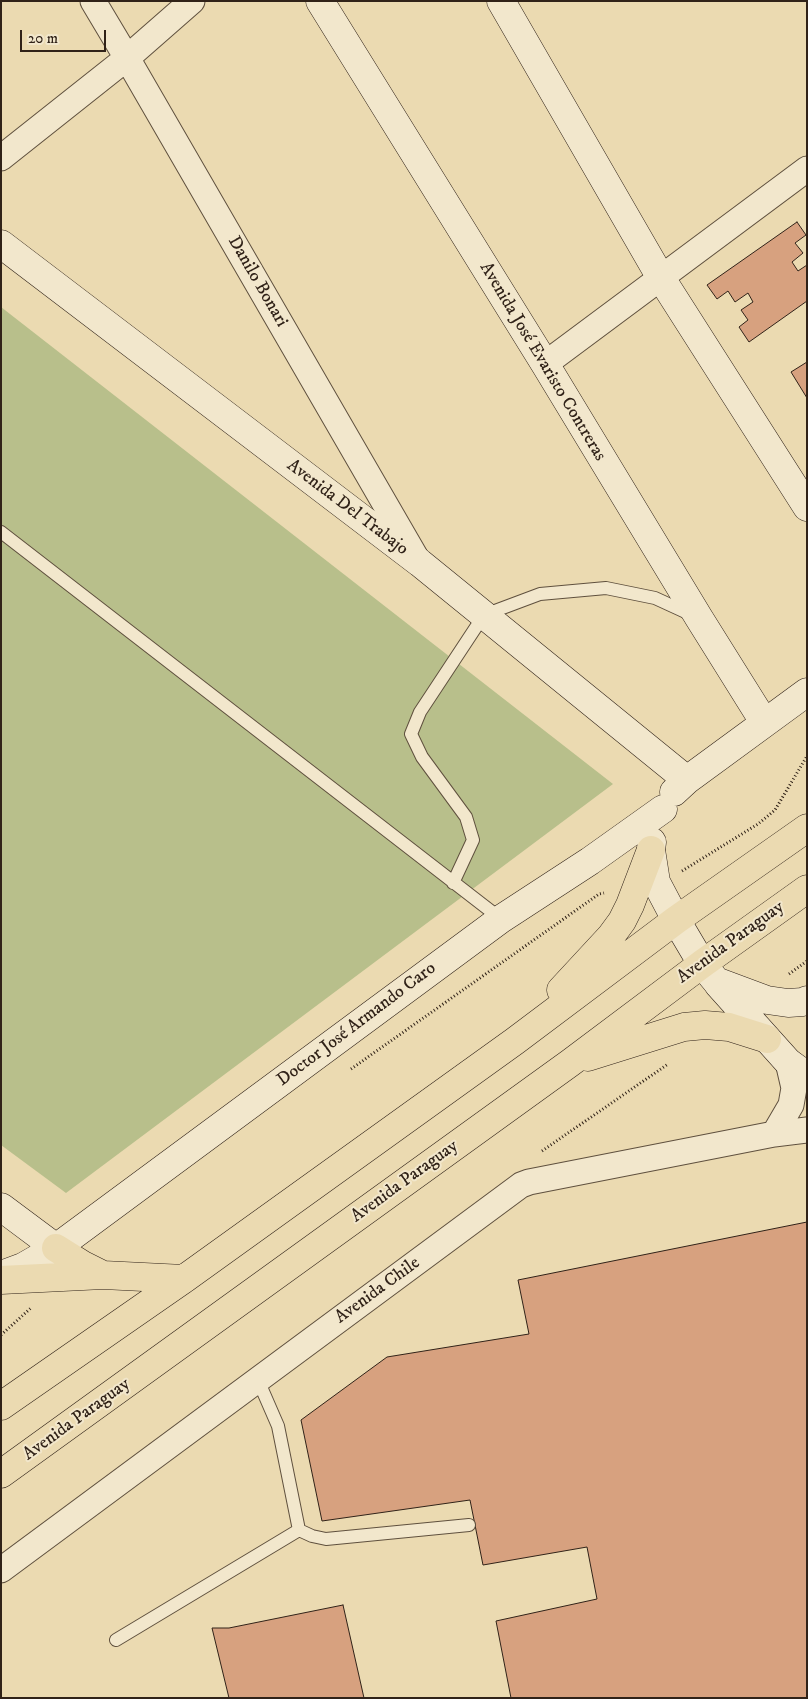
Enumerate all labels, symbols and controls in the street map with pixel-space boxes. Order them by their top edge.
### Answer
scale bar [22,20,109,52]
text: 20 m [28,29,58,48]
street label: Danilo Bonari [222,233,292,331]
street label: Avenida José Evaristo Contreras [474,259,610,465]
street label: Avenida Del Trabajo [282,455,412,561]
street label: Avenida Paraguay [673,897,789,989]
street label: Doctor José Armando Caro [273,958,441,1092]
street label: Avenida Paraguay [347,1136,463,1228]
street label: Avenida Chile [331,1253,425,1329]
street label: Avenida Paraguay [19,1374,135,1466]

